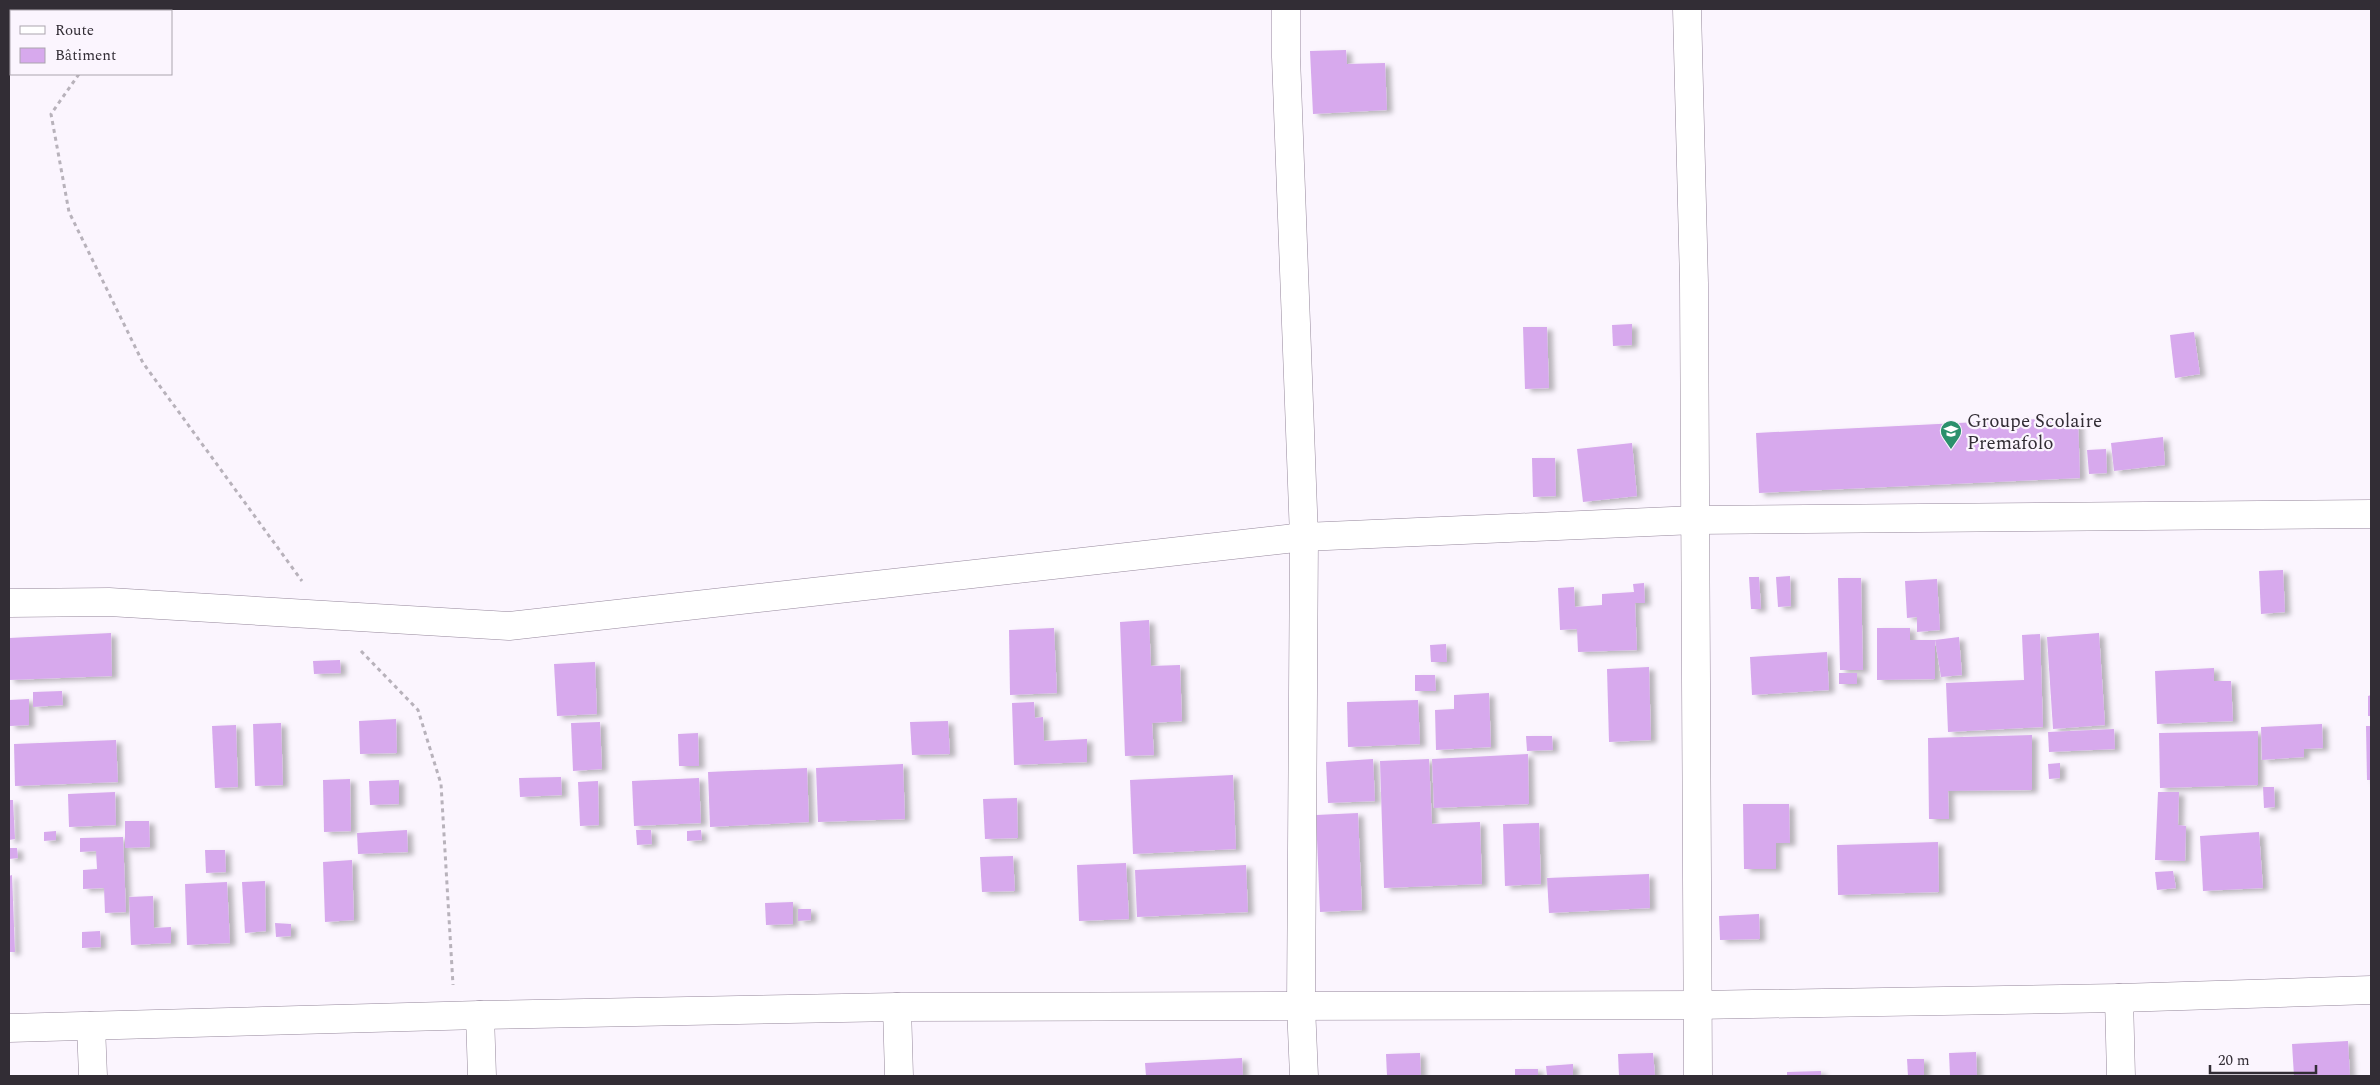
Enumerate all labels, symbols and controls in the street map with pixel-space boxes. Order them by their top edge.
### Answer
legend [10,10,172,75]
text: Route [55,19,94,42]
text: Bâtiment [55,44,116,67]
place label: Groupe Scolaire Premafolo [1967,407,2102,458]
school or university icon: Groupe Scolaire Premafolo [1939,419,1963,450]
scale bar [2210,1042,2316,1074]
text: 20 m [2218,1049,2250,1072]

